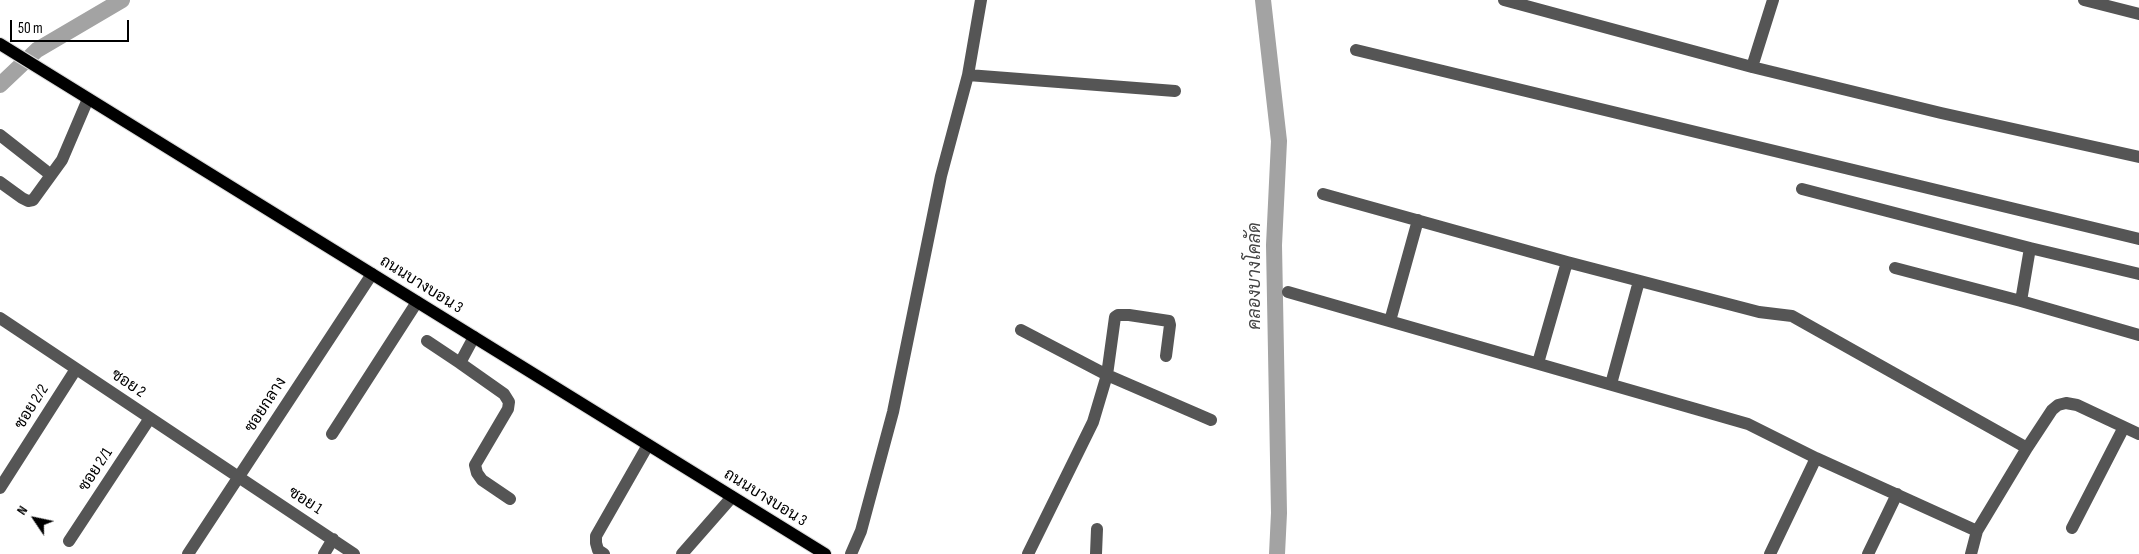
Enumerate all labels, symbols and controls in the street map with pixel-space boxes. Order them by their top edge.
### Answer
scale bar [12,10,131,42]
text: 50 m [18,19,43,38]
water label: คลองบางโคลัด [1244,222,1266,330]
street label: ถนนบางบอน 3 [376,252,466,318]
street label: ซอย 2 [107,366,149,402]
street label: ซอยกลาง [241,374,291,436]
street label: ซอย 2/2 [11,381,53,433]
street label: ซอย 2/1 [75,445,117,495]
street label: ถนนบางบอน 3 [720,465,810,531]
street label: ซอย 1 [284,483,326,519]
north arrow [10,494,60,544]
text: N [13,502,31,518]

